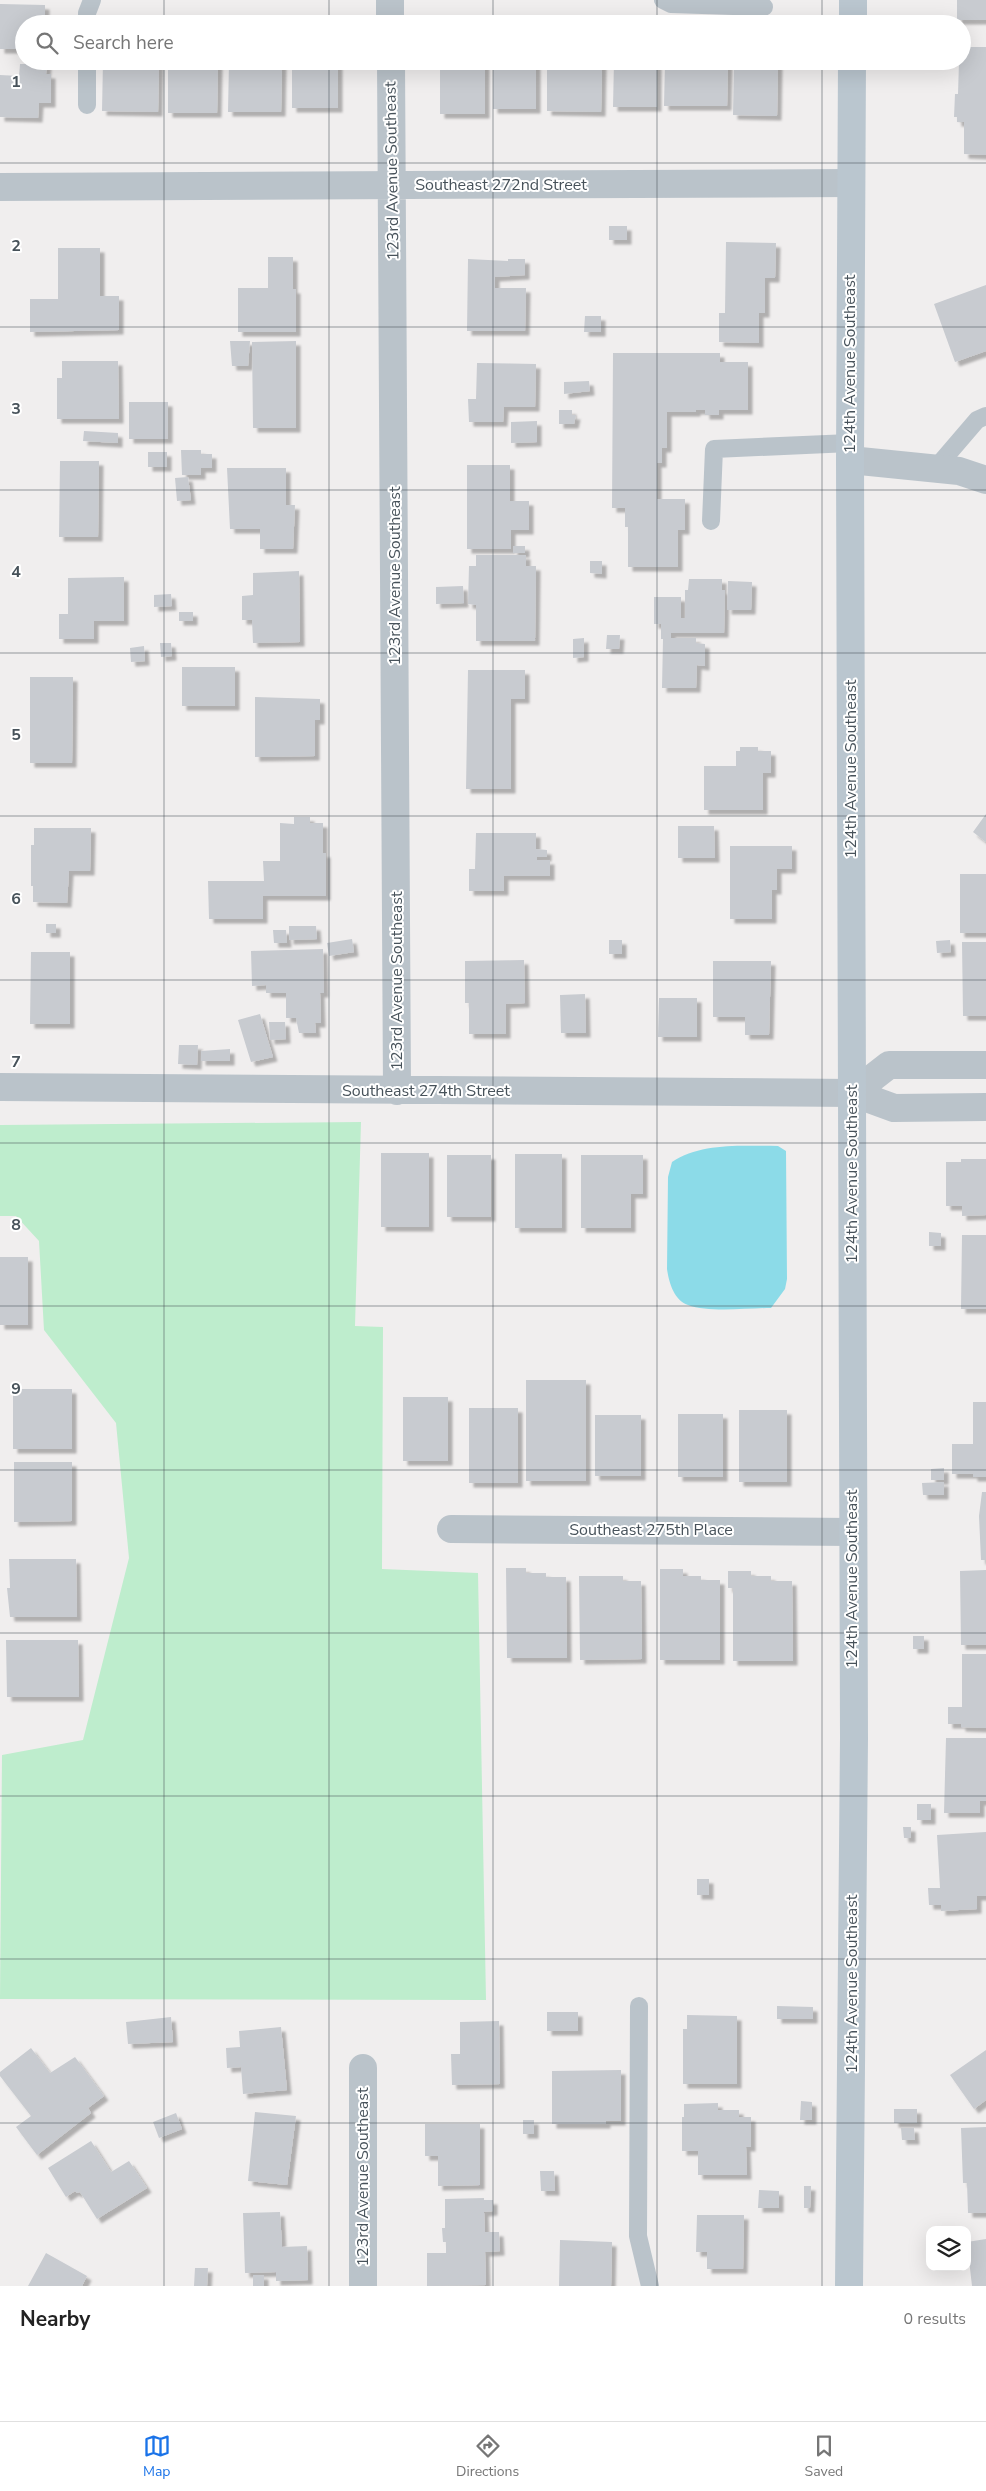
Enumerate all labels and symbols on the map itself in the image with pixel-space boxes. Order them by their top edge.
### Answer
text: 1 [11,71,21,93]
street label: 123rd Avenue Southeast [379,81,405,261]
street label: Southeast 272nd Street [415,174,587,196]
text: 2 [11,235,21,257]
street label: 124th Avenue Southeast [839,274,861,453]
text: 3 [11,398,21,420]
street label: 123rd Avenue Southeast [384,486,406,666]
text: 4 [11,561,21,583]
street label: 124th Avenue Southeast [840,679,862,858]
text: 5 [11,724,21,746]
text: 6 [11,888,21,910]
street label: 123rd Avenue Southeast [386,891,408,1071]
text: 7 [11,1051,21,1073]
street label: Southeast 274th Street [342,1080,510,1102]
street label: 124th Avenue Southeast [841,1084,863,1263]
text: 8 [11,1214,21,1236]
text: 9 [11,1378,21,1400]
street label: 124th Avenue Southeast [841,1489,863,1668]
street label: Southeast 275th Place [569,1519,733,1541]
street label: 124th Avenue Southeast [841,1894,863,2073]
street label: 123rd Avenue Southeast [352,2087,374,2267]

